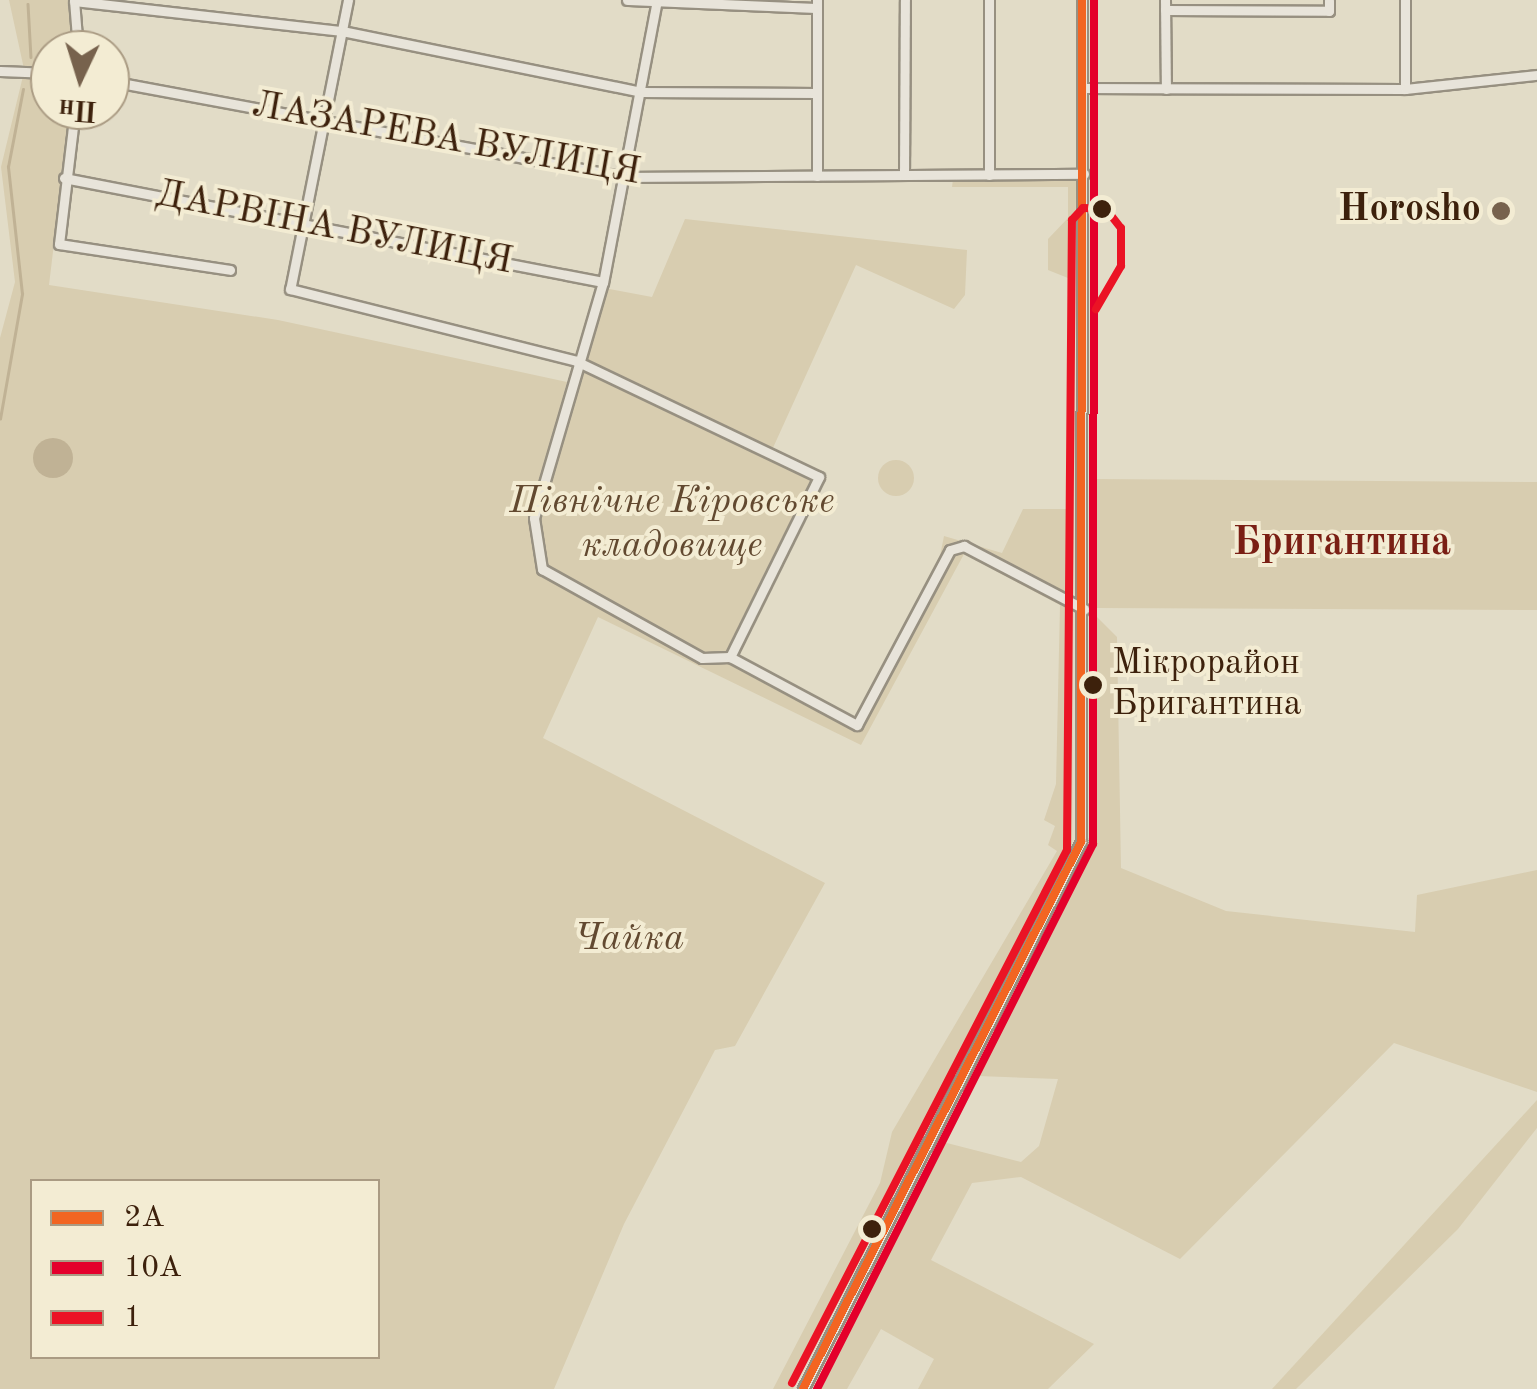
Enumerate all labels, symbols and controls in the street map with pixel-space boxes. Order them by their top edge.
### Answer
north arrow [30,30,130,130]
street label: ЛАЗАРЕВА ВУЛИЦЯ [248,83,644,197]
text: Пн [58,93,98,123]
street label: ДАРВІНА ВУЛИЦЯ [152,172,516,286]
place label: Horosho [1338,188,1481,234]
unlabelled marker [1092,199,1112,219]
marker: Horosho [1490,200,1512,222]
park label: Північне Кіровське кладовище [509,480,835,570]
district label: Бригантина [1233,520,1451,568]
place label: Мікрорайон Бригантина [1112,642,1301,727]
marker: Мікрорайон Бригантина [1083,675,1103,695]
park label: Чайка [574,917,684,963]
legend [30,1179,380,1359]
text: 2А [124,1203,164,1233]
unlabelled marker [862,1219,882,1239]
text: 10А [124,1253,182,1283]
text: 1 [124,1303,141,1333]

